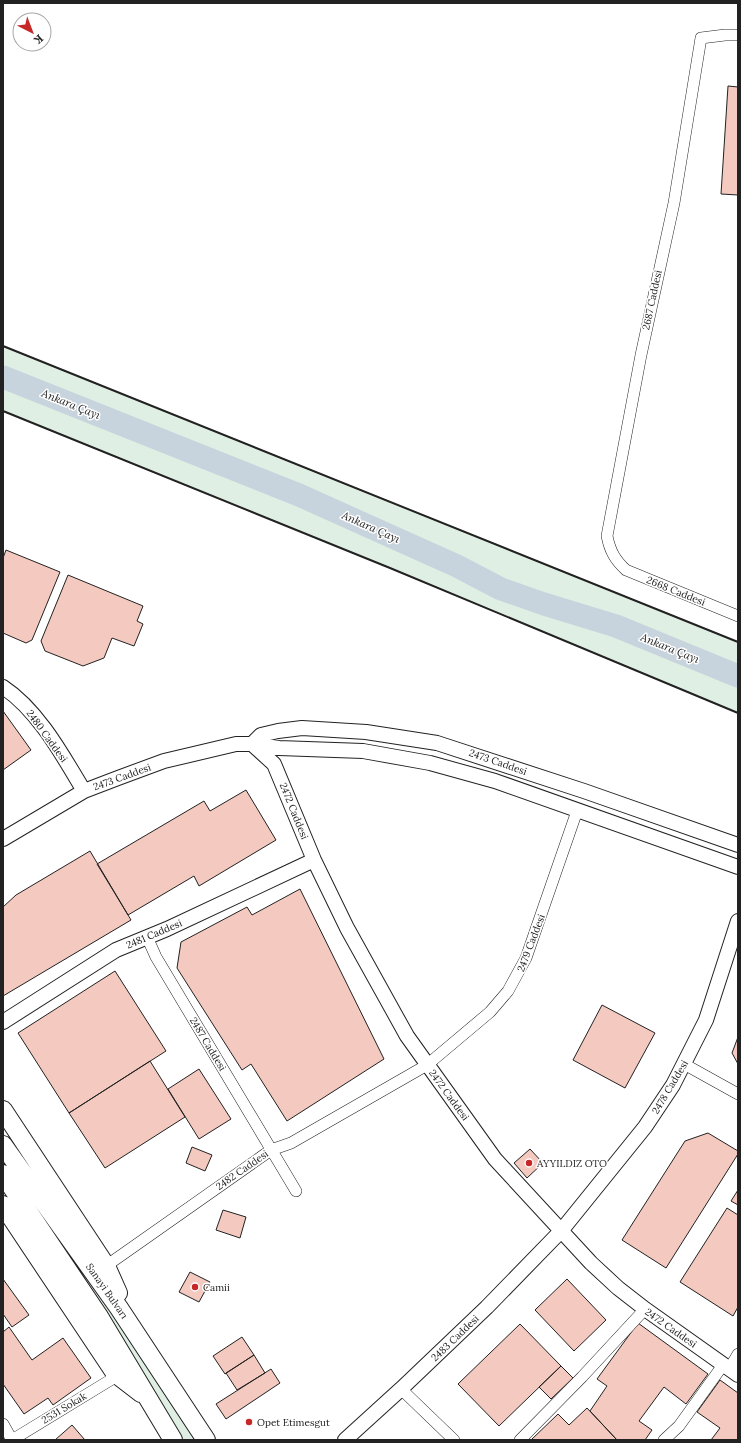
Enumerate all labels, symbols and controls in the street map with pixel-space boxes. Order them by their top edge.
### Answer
north arrow [12,12,52,52]
text: K [31,32,46,47]
street label: 2687 Caddesi [639,269,665,331]
water label: Ankara Çayı [39,386,103,422]
water label: Ankara Çayı [339,508,403,546]
street label: 2668 Caddesi [645,573,707,609]
water label: Ankara Çayı [638,630,702,666]
street label: 2480 Caddesi [24,707,71,765]
street label: 2473 Caddesi [467,746,529,778]
street label: 2473 Caddesi [91,761,153,793]
street label: 2472 Caddesi [277,781,311,841]
street label: 2479 Caddesi [514,912,548,974]
street label: 2481 Caddesi [124,916,184,952]
street label: 2487 Caddesi [187,1015,229,1073]
street label: 2478 Caddesi [649,1058,691,1116]
street label: 2472 Caddesi [426,1067,472,1123]
street label: 2482 Caddesi [213,1147,271,1193]
place label: AYYILDIZ OTO [536,1157,607,1170]
marker: AYYILDIZ OTO [524,1158,534,1168]
street label: Sanayi Bulvarı [83,1261,131,1321]
place label: Camii [203,1281,230,1294]
marker: Camii [190,1282,200,1292]
street label: 2472 Caddesi [643,1305,700,1351]
street label: 2483 Caddesi [428,1312,482,1364]
street label: 2531 Sokak [39,1389,89,1426]
place label: Opet Etimesgut [257,1416,330,1429]
marker: Opet Etimesgut [244,1417,254,1427]

